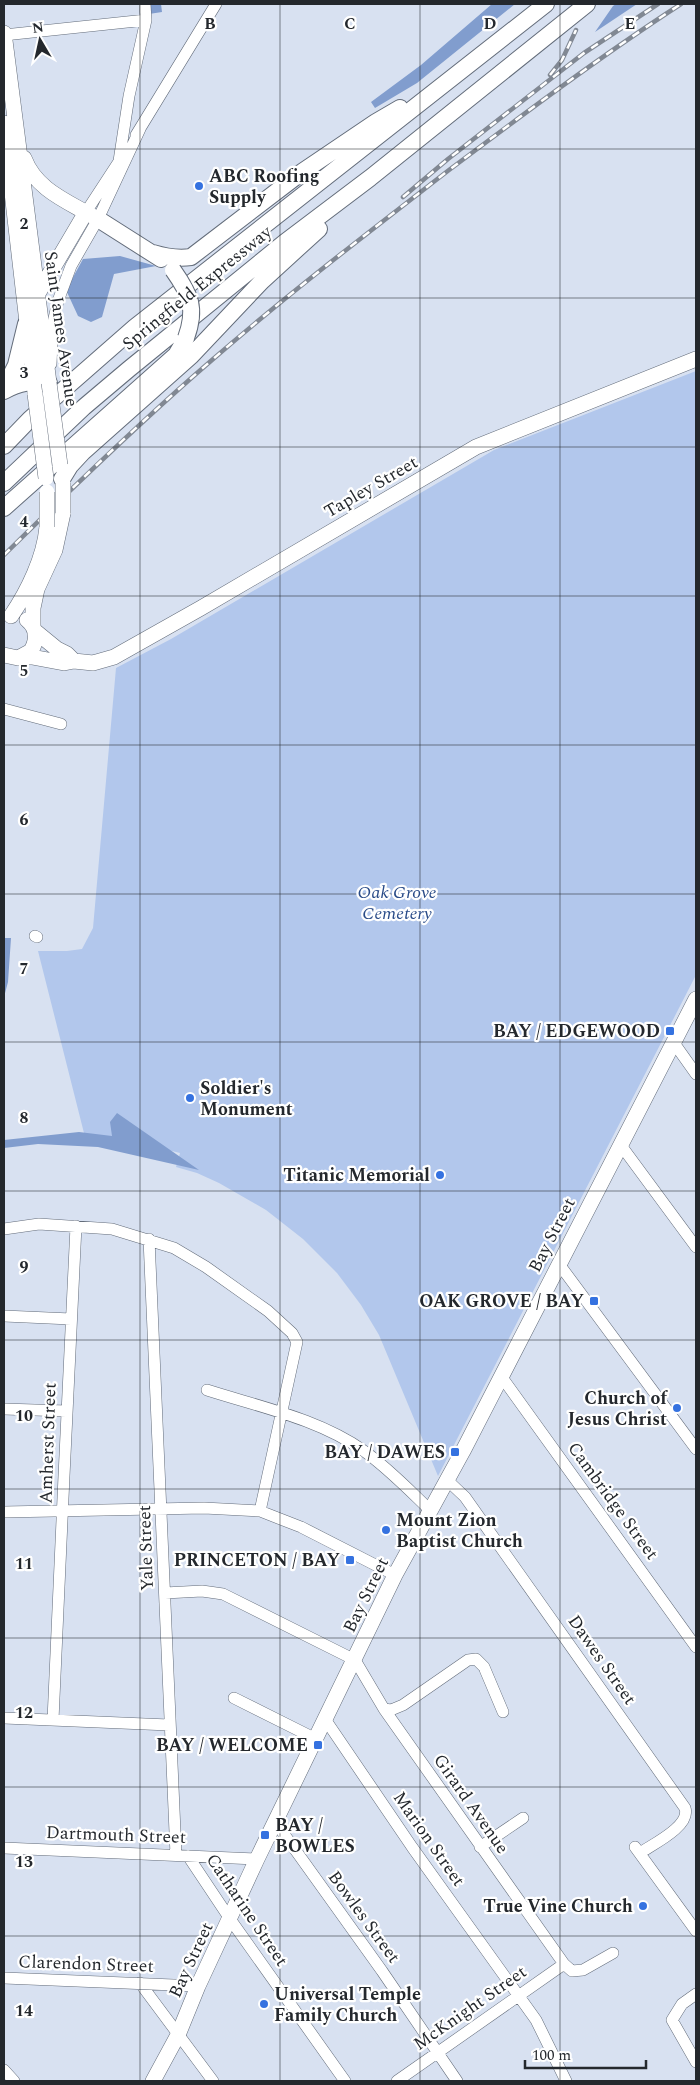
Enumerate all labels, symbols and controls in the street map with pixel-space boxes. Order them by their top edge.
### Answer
text: B [204,12,216,36]
text: C [344,12,356,36]
text: D [484,12,497,36]
text: E [625,12,635,36]
north arrow [15,15,65,65]
text: N [31,16,45,39]
place label: ABC Roofing Supply [209,163,320,211]
marker: ABC Roofing Supply [193,180,205,192]
text: 2 [20,212,29,236]
street label: Springfield Expressway [116,218,279,357]
street label: Saint James Avenue [37,249,85,409]
text: 3 [20,361,29,385]
street label: Tapley Street [319,449,423,525]
text: 4 [20,510,29,534]
text: 5 [20,659,28,683]
text: 6 [20,808,29,832]
park label: Oak Grove Cemetery [357,879,437,927]
text: 7 [20,957,29,981]
place label: BAY / EDGEWOOD [493,1018,660,1045]
marker: BAY / EDGEWOOD [664,1025,676,1037]
place label: Soldier's Monument [200,1075,293,1123]
marker: Soldier's Monument [184,1092,196,1104]
text: 8 [20,1106,29,1130]
place label: Titanic Memorial [283,1162,430,1189]
marker: Titanic Memorial [434,1169,446,1181]
street label: Bay Street [522,1193,582,1277]
text: 9 [20,1255,29,1279]
place label: OAK GROVE / BAY [419,1288,584,1315]
marker: OAK GROVE / BAY [588,1295,600,1307]
street label: Amherst Street [32,1382,64,1504]
place label: Church of Jesus Christ [567,1385,668,1433]
marker: Church of Jesus Christ [671,1402,683,1414]
text: 10 [15,1404,33,1428]
street label: Cambridge Street [561,1436,665,1566]
place label: BAY / DAWES [324,1439,445,1466]
marker: BAY / DAWES [449,1446,461,1458]
street label: Yale Street [131,1504,161,1592]
place label: Mount Zion Baptist Church [396,1507,523,1555]
marker: Mount Zion Baptist Church [380,1524,392,1536]
place label: PRINCETON / BAY [174,1547,340,1574]
text: 11 [15,1552,33,1576]
street label: Bay Street [336,1553,396,1637]
marker: PRINCETON / BAY [344,1554,356,1566]
street label: Dawes Street [561,1609,643,1711]
text: 12 [15,1701,33,1725]
place label: BAY / WELCOME [156,1732,308,1759]
marker: BAY / WELCOME [312,1739,324,1751]
street label: Girard Avenue [426,1748,516,1860]
street label: Marion Street [386,1786,472,1892]
place label: BAY / BOWLES [275,1812,355,1860]
street label: Dartmouth Street [45,1819,187,1851]
marker: BAY / BOWLES [259,1829,271,1841]
street label: Catharine Street [199,1848,295,1972]
text: 13 [15,1850,33,1874]
street label: Bowles Street [321,1865,407,1969]
place label: True Vine Church [483,1893,633,1920]
marker: True Vine Church [637,1900,649,1912]
street label: Bay Street [162,1918,220,2002]
street label: Clarendon Street [18,1948,154,1980]
street label: McKnight Street [408,1959,532,2057]
place label: Universal Temple Family Church [274,1981,421,2029]
marker: Universal Temple Family Church [258,1998,270,2010]
text: 14 [15,1999,33,2023]
scale bar [525,2038,646,2070]
text: 100 m [532,2044,571,2067]

